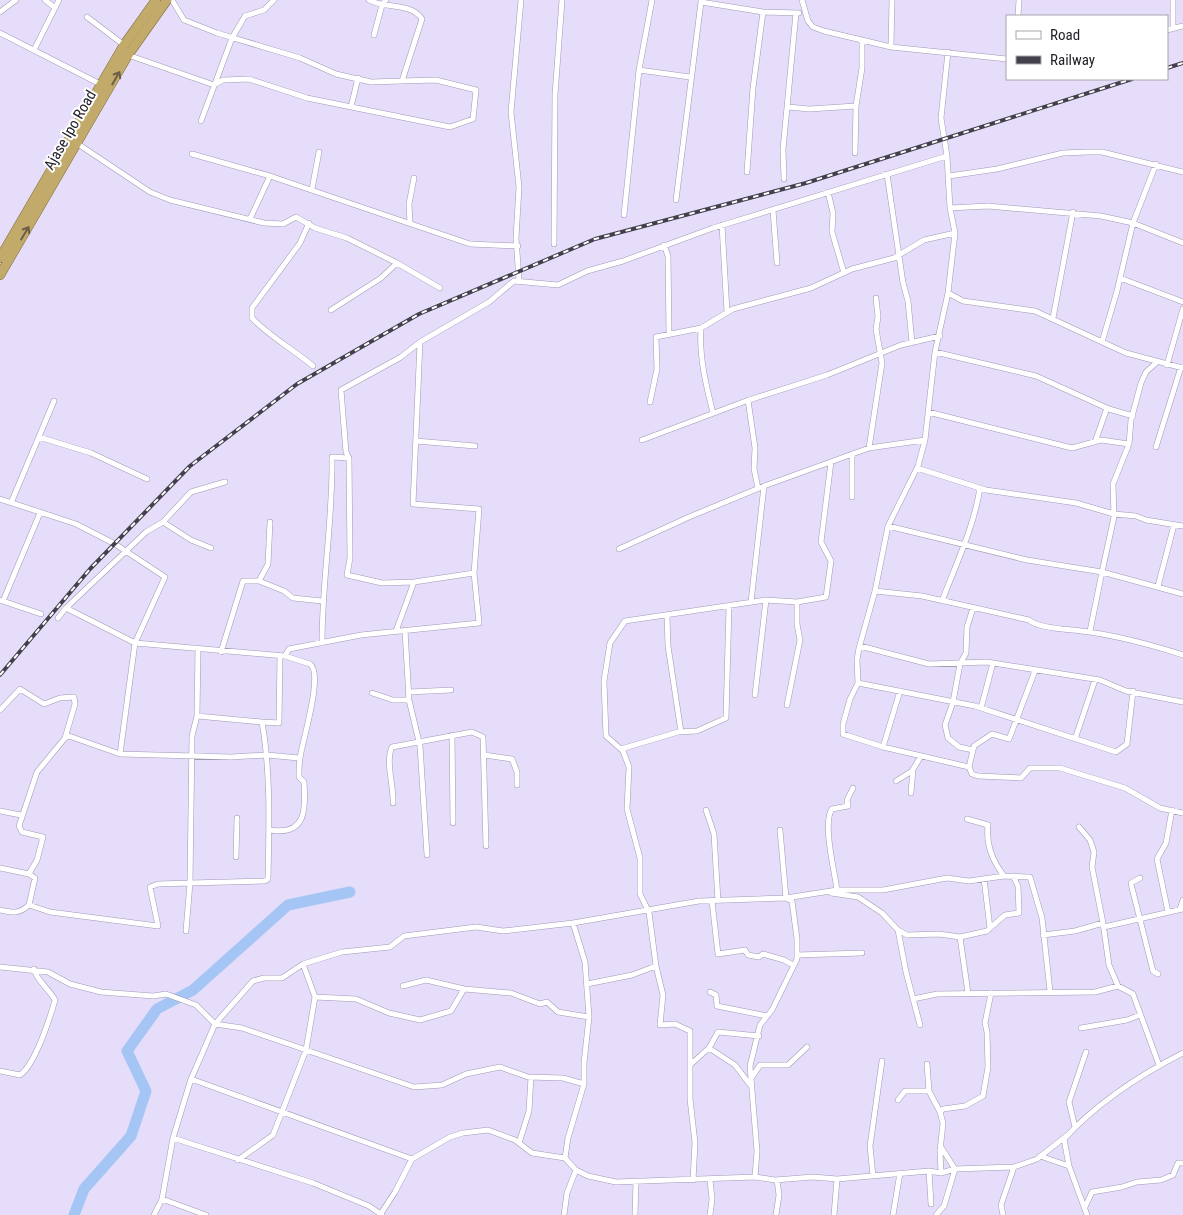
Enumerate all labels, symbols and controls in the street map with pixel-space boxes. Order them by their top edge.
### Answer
legend [1006,15,1168,80]
text: Road [1050,26,1080,44]
text: Railway [1050,51,1095,69]
one-way arrow [111,70,121,85]
street label: Ajase Ipo Road [40,87,100,173]
one-way arrow [21,226,31,240]

